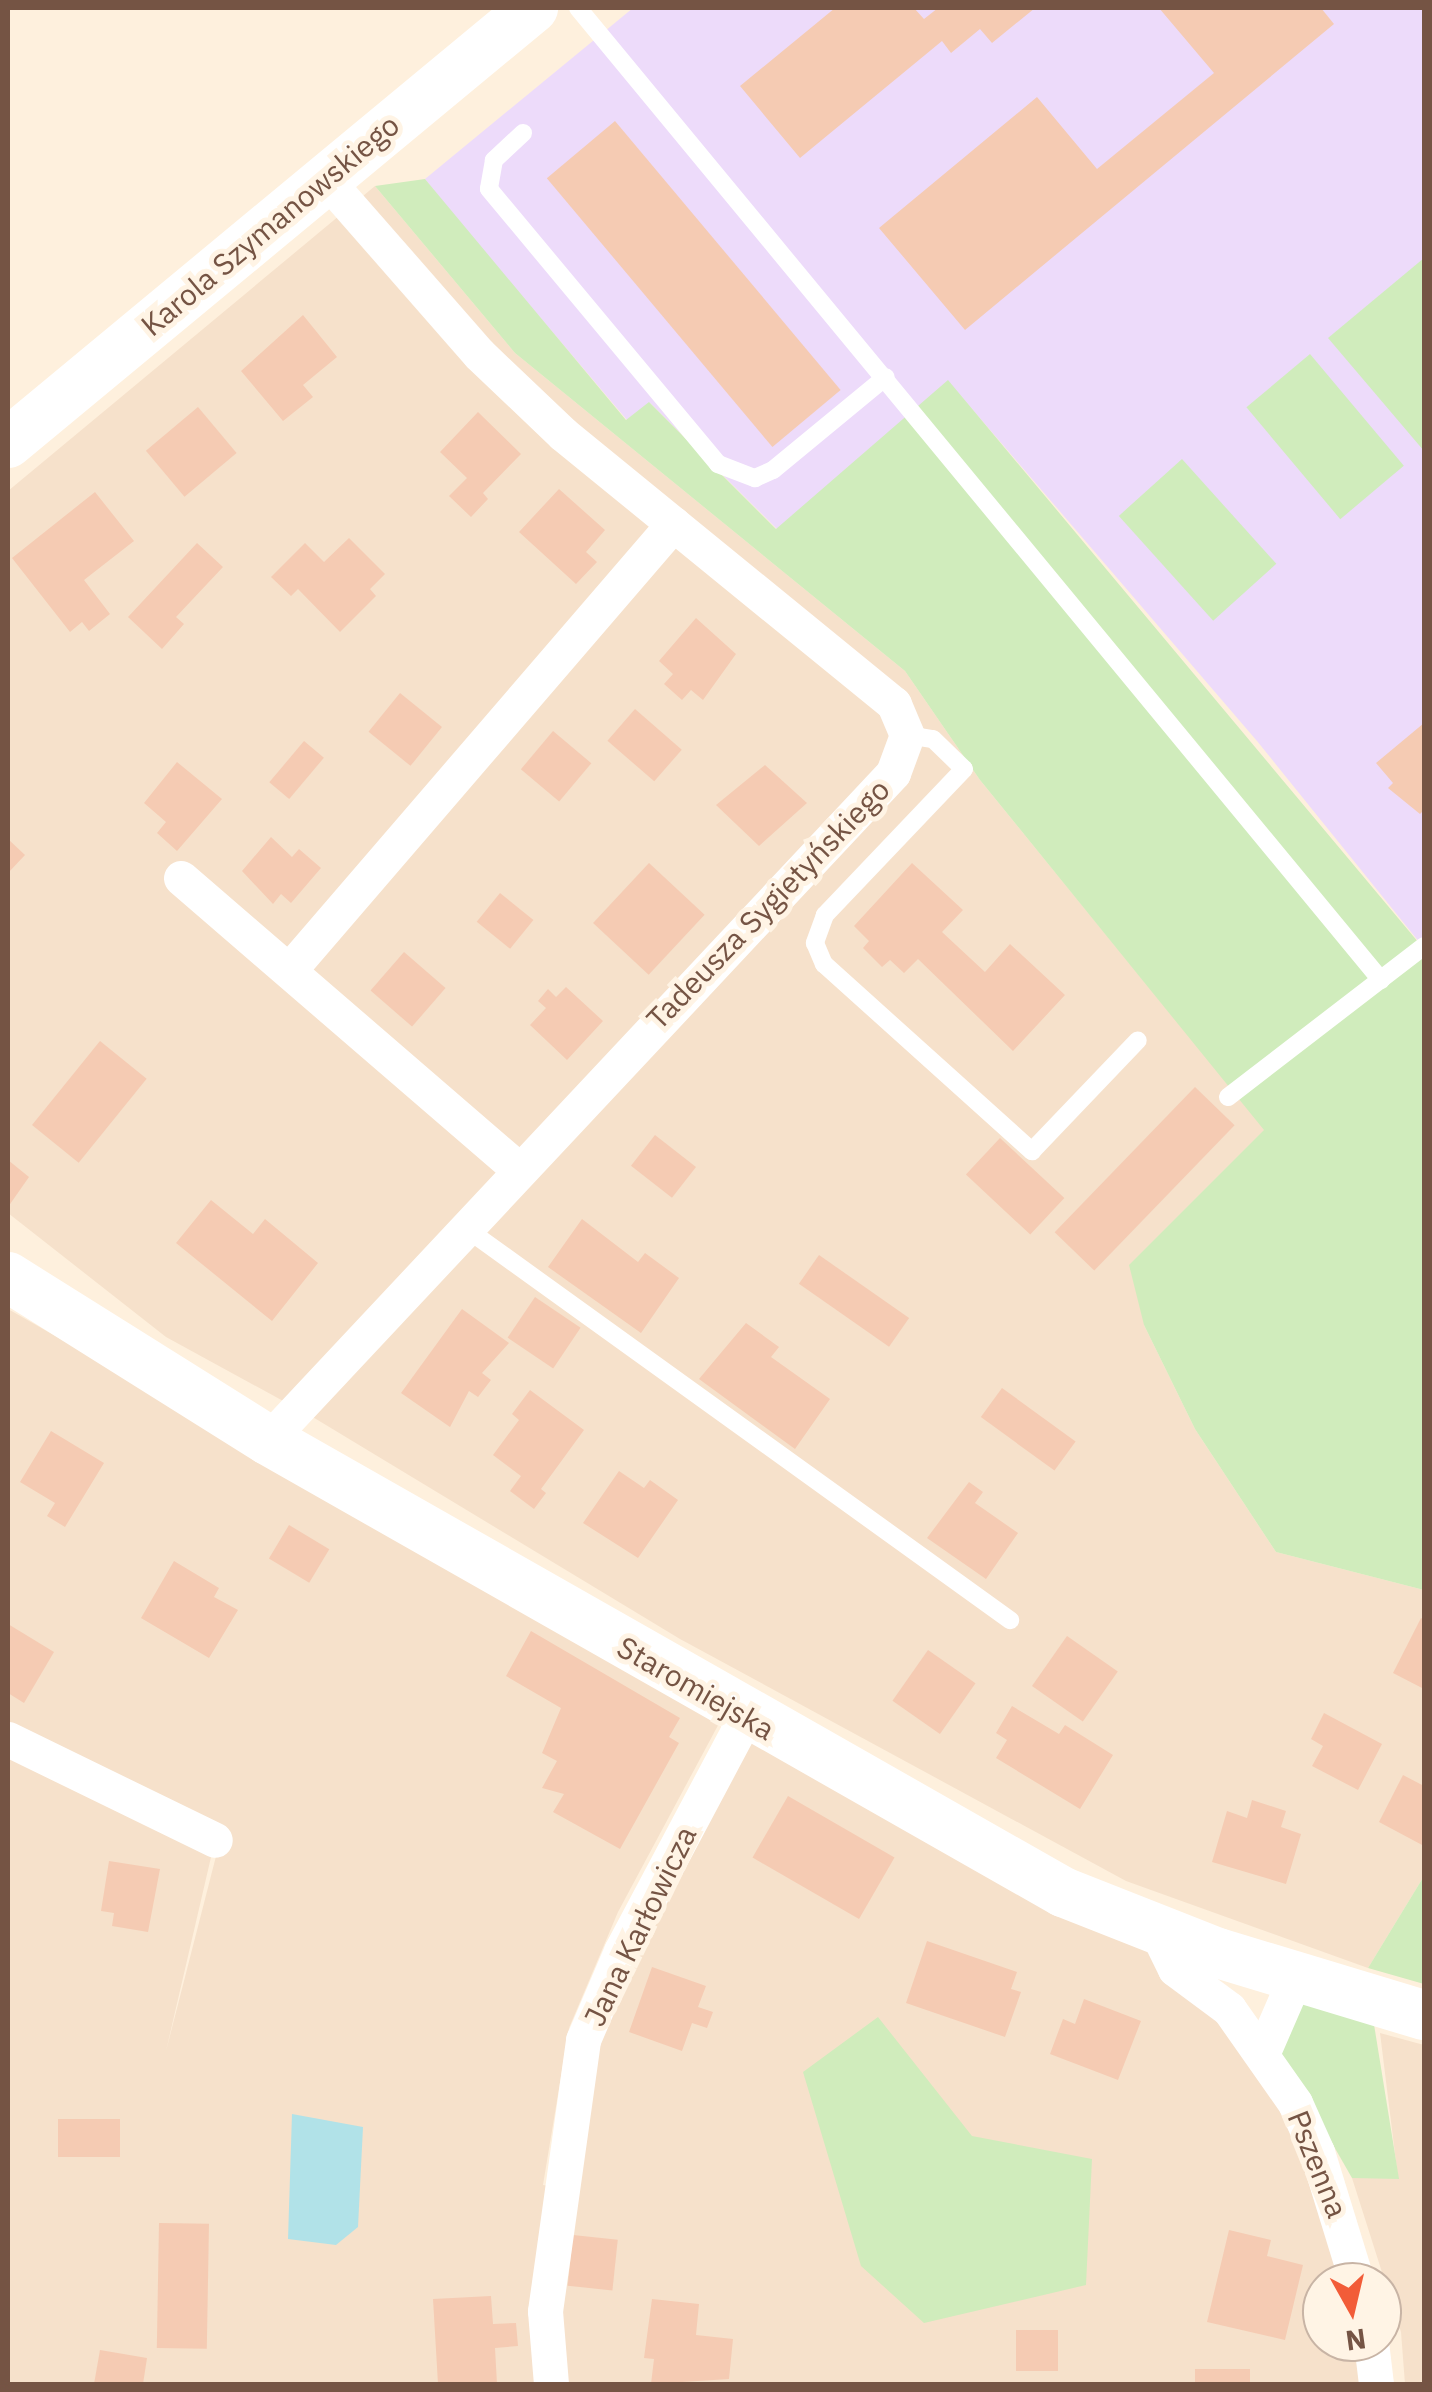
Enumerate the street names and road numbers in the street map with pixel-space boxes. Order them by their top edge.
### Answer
street label: Karola Szymanowskiego [134,107,406,343]
street label: Tadeusza Sygietyńskiego [639,771,897,1037]
street label: Staromiejska [611,1629,781,1747]
street label: Jana Karłowicza [576,1820,704,2032]
street label: Pszenna [1280,2105,1356,2223]

